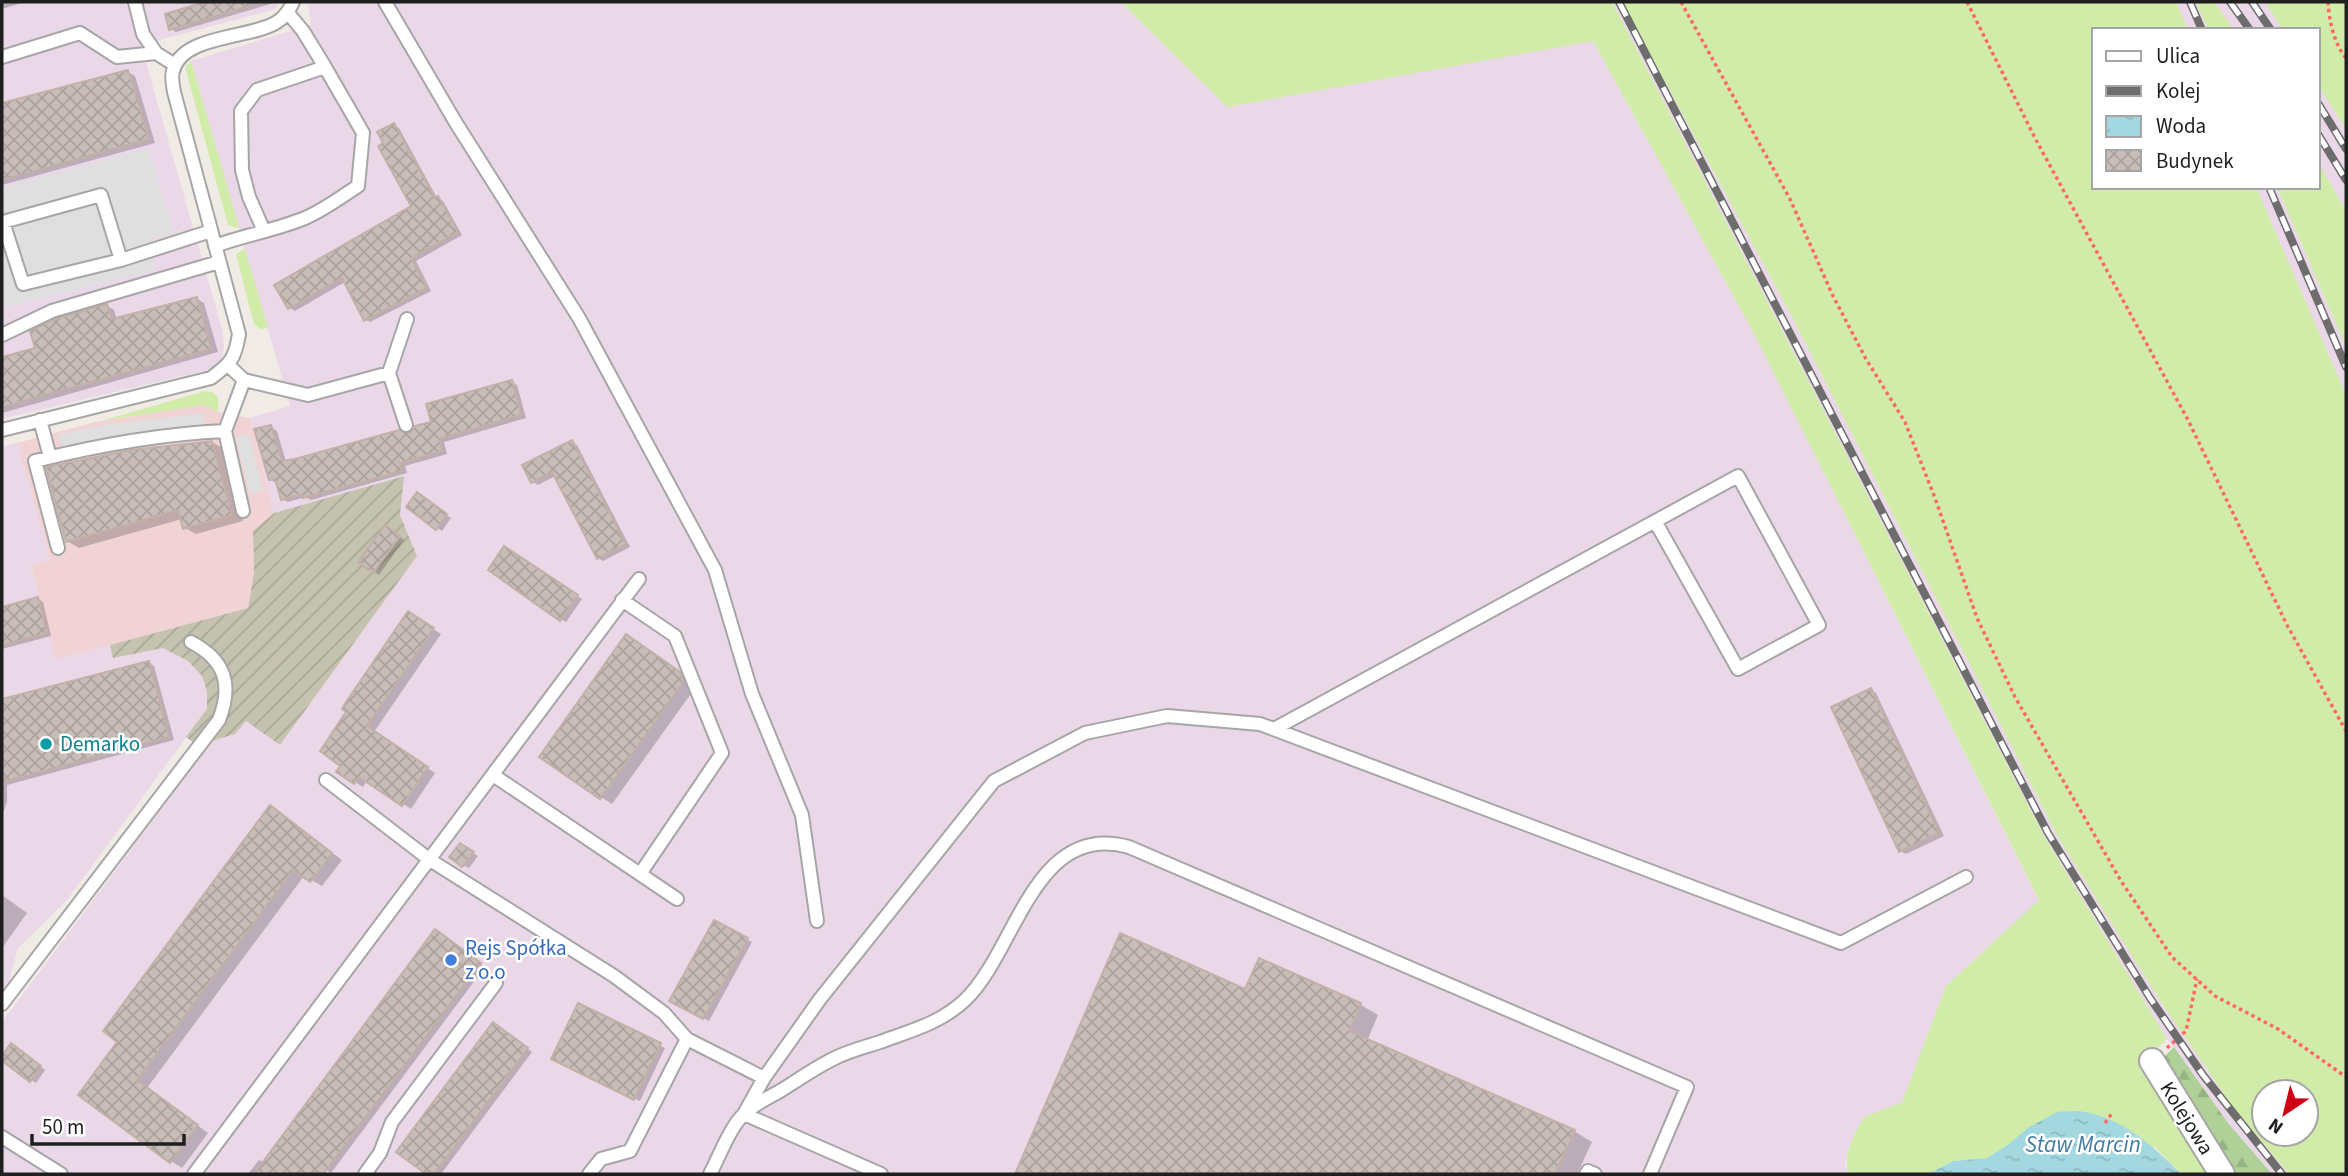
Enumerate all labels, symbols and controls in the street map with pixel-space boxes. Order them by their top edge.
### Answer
legend [2092,28,2320,189]
text: Ulica [2156,41,2200,71]
text: Kolej [2156,76,2200,106]
text: Woda [2156,111,2206,141]
text: Budynek [2156,146,2234,176]
place label: Demarko [60,729,140,759]
marker: Demarko [38,736,54,752]
place label: Rejs Spółka z o.o [465,933,567,987]
marker: Rejs Spółka z o.o [443,952,459,968]
street label: Kolejowa [2153,1076,2221,1160]
north arrow [2250,1078,2320,1148]
scale bar [32,1102,184,1146]
text: N [2263,1111,2289,1140]
text: 50 m [42,1112,84,1142]
water label: Staw Marcin [2025,1128,2141,1161]

